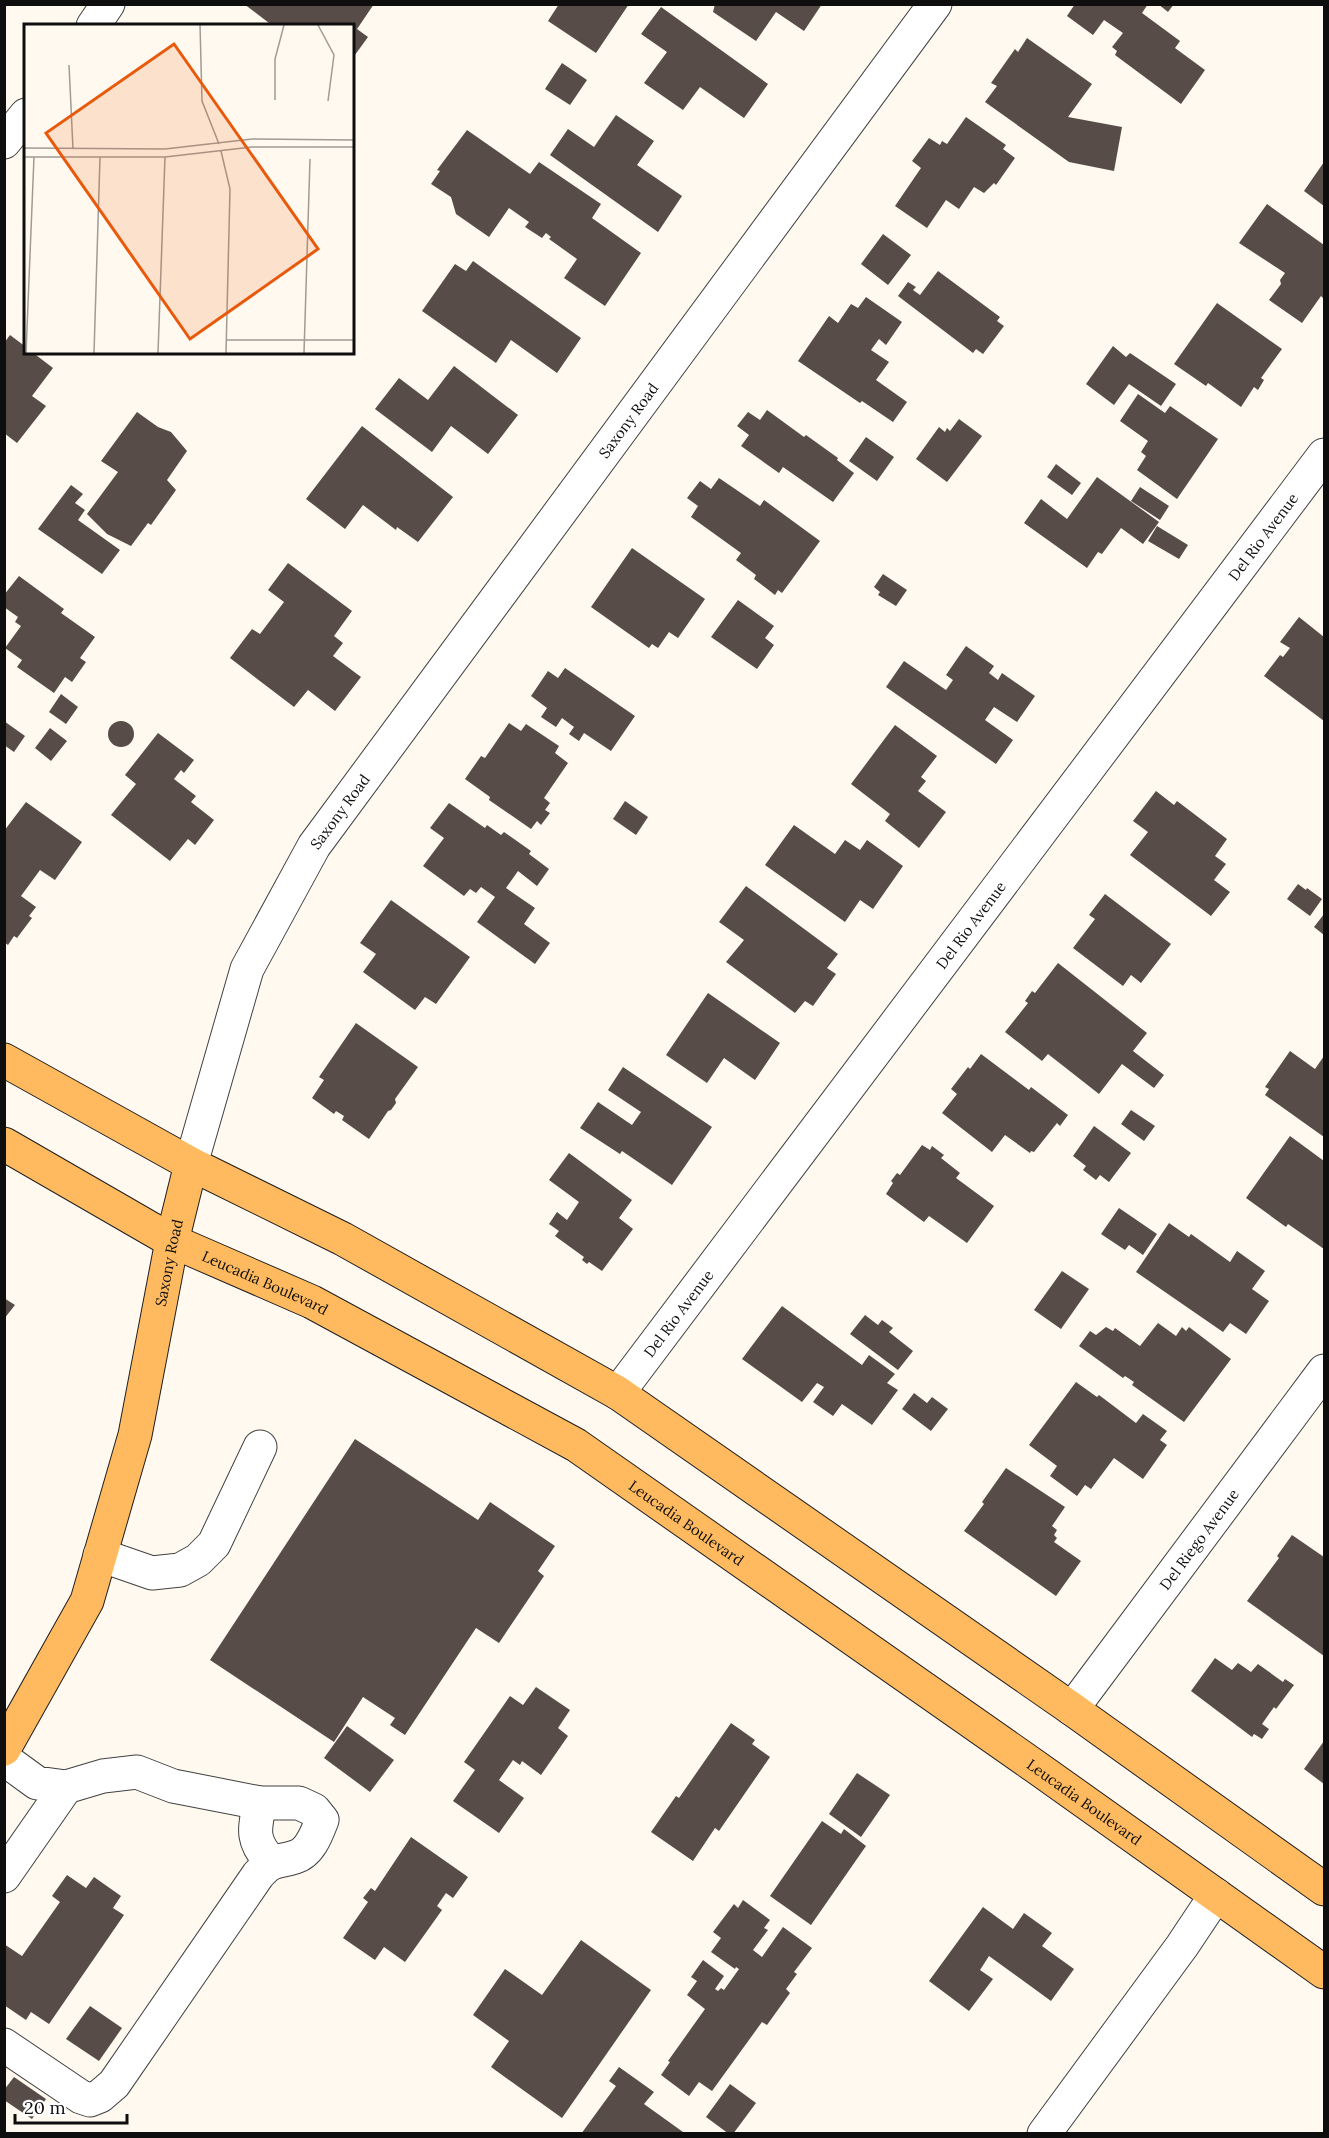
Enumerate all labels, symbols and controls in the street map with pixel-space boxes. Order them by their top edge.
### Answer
inset map [24,24,354,354]
street label: Saxony Road [594,379,662,462]
street label: Del Rio Avenue [1224,489,1302,584]
street label: Saxony Road [306,770,374,853]
street label: Del Rio Avenue [931,877,1009,972]
street label: Saxony Road [150,1217,187,1308]
street label: Leucadia Boulevard [199,1246,332,1319]
street label: Del Rio Avenue [639,1266,717,1361]
street label: Leucadia Boulevard [625,1476,748,1569]
street label: Del Riego Avenue [1155,1485,1243,1593]
street label: Leucadia Boulevard [1024,1754,1146,1849]
scale bar [15,2087,128,2125]
text: 20 m [24,2096,66,2119]

